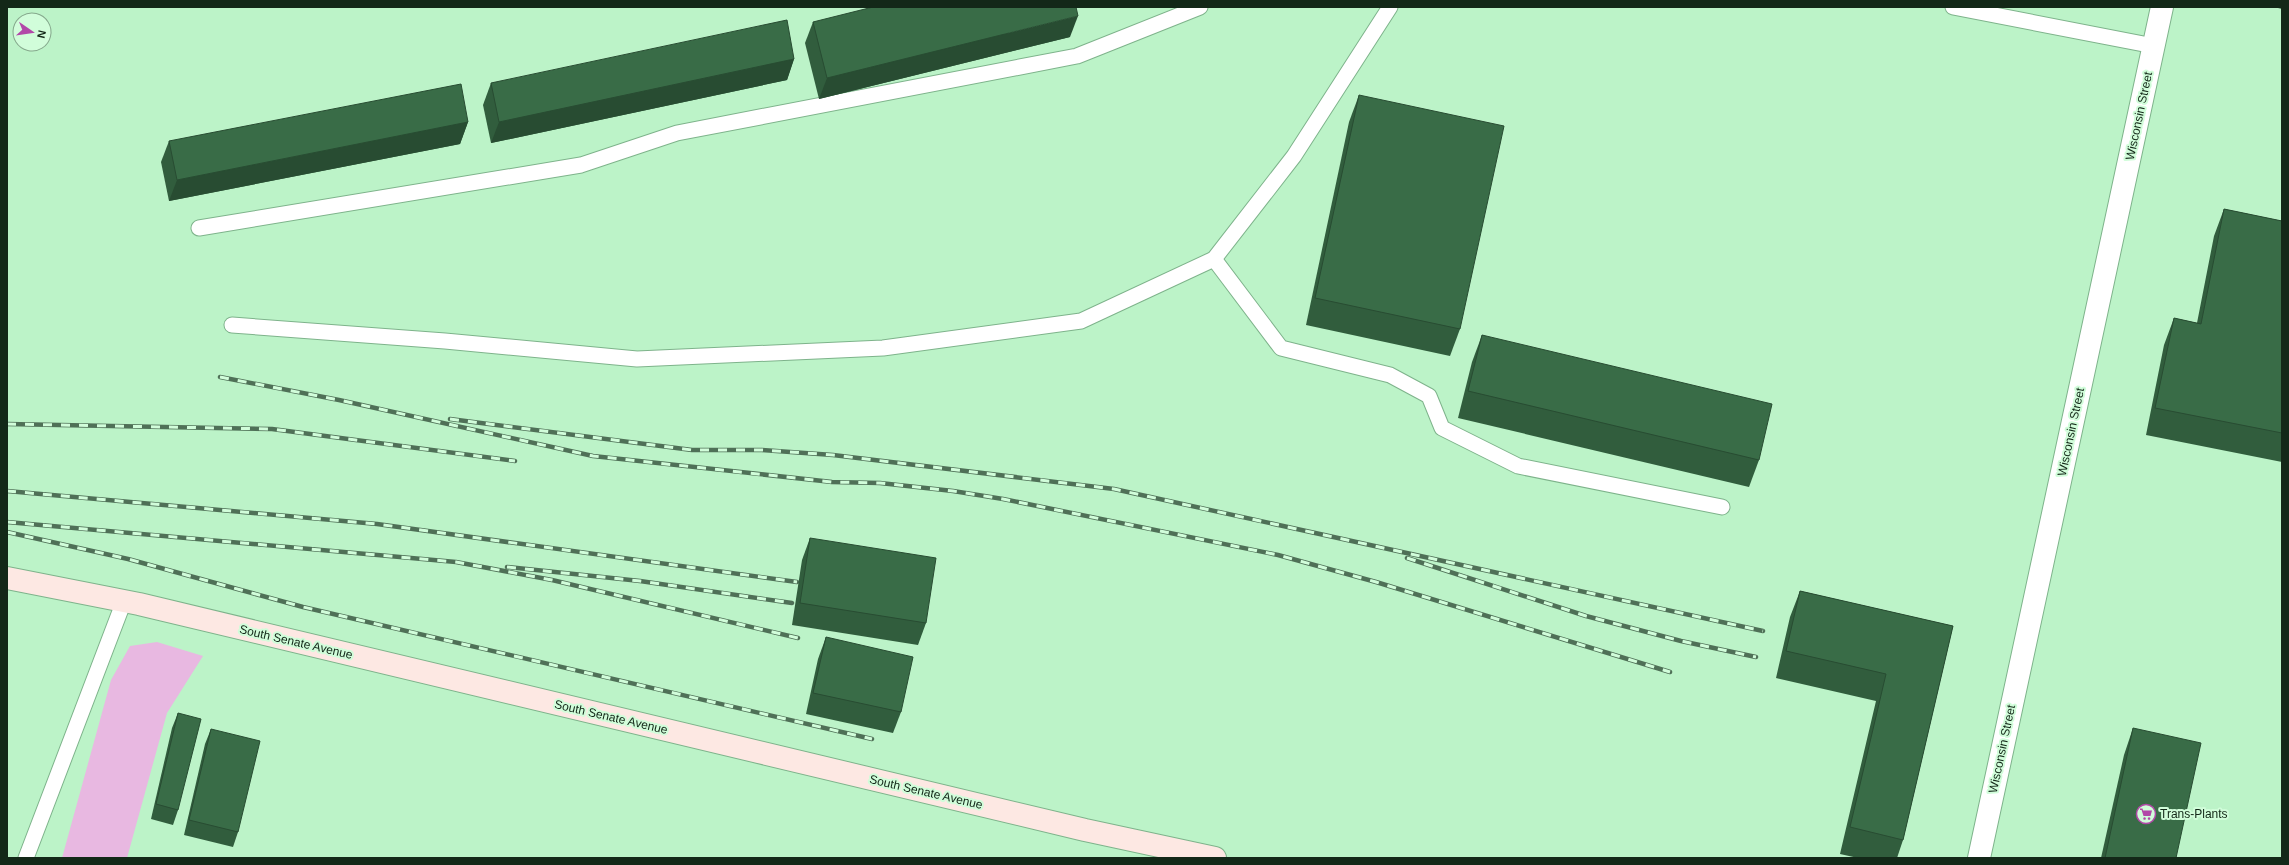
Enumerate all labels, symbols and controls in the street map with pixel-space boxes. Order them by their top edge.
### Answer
north arrow [12,12,52,52]
text: N [35,29,48,40]
street label: Wisconsin Street [2123,70,2155,161]
street label: Wisconsin Street [2055,386,2087,477]
street label: South Senate Avenue [238,622,354,662]
street label: South Senate Avenue [553,697,669,737]
street label: Wisconsin Street [1986,703,2018,794]
street label: South Senate Avenue [868,772,984,812]
supermarket icon: Trans-Plants [2135,803,2157,825]
place label: Trans-Plants [2160,807,2228,821]

